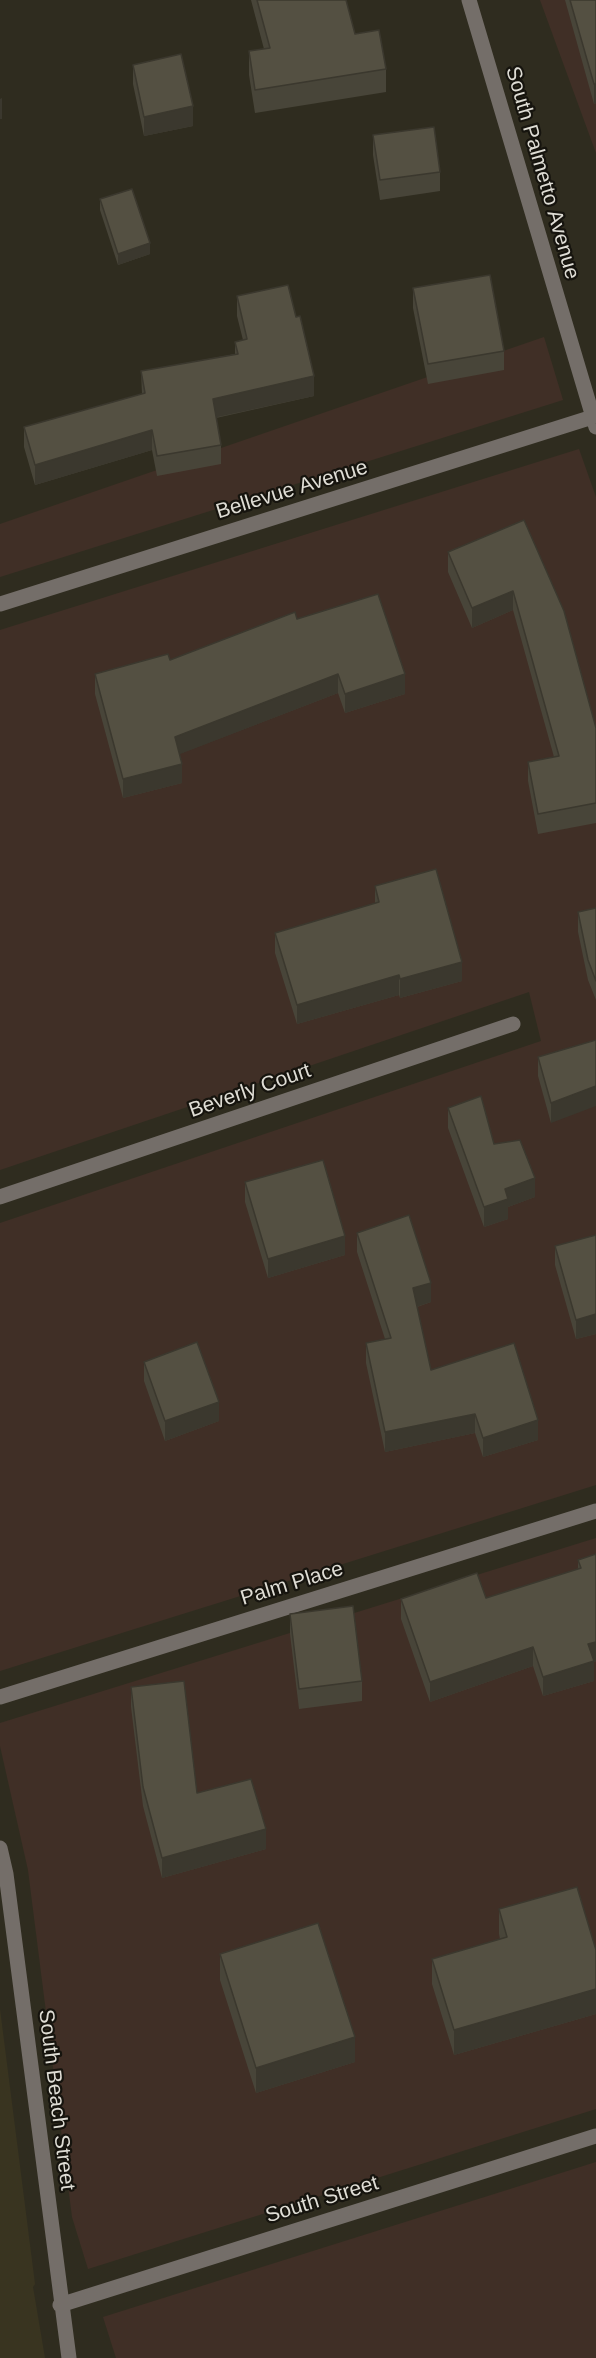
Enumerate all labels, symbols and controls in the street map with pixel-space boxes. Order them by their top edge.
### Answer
street label: South Palmetto Avenue [500,64,584,282]
street label: Bellevue Avenue [213,455,371,525]
street label: Beverly Court [186,1058,314,1124]
street label: Palm Place [238,1556,346,1612]
street label: South Beach Street [32,2008,80,2192]
street label: South Street [262,2171,382,2229]

